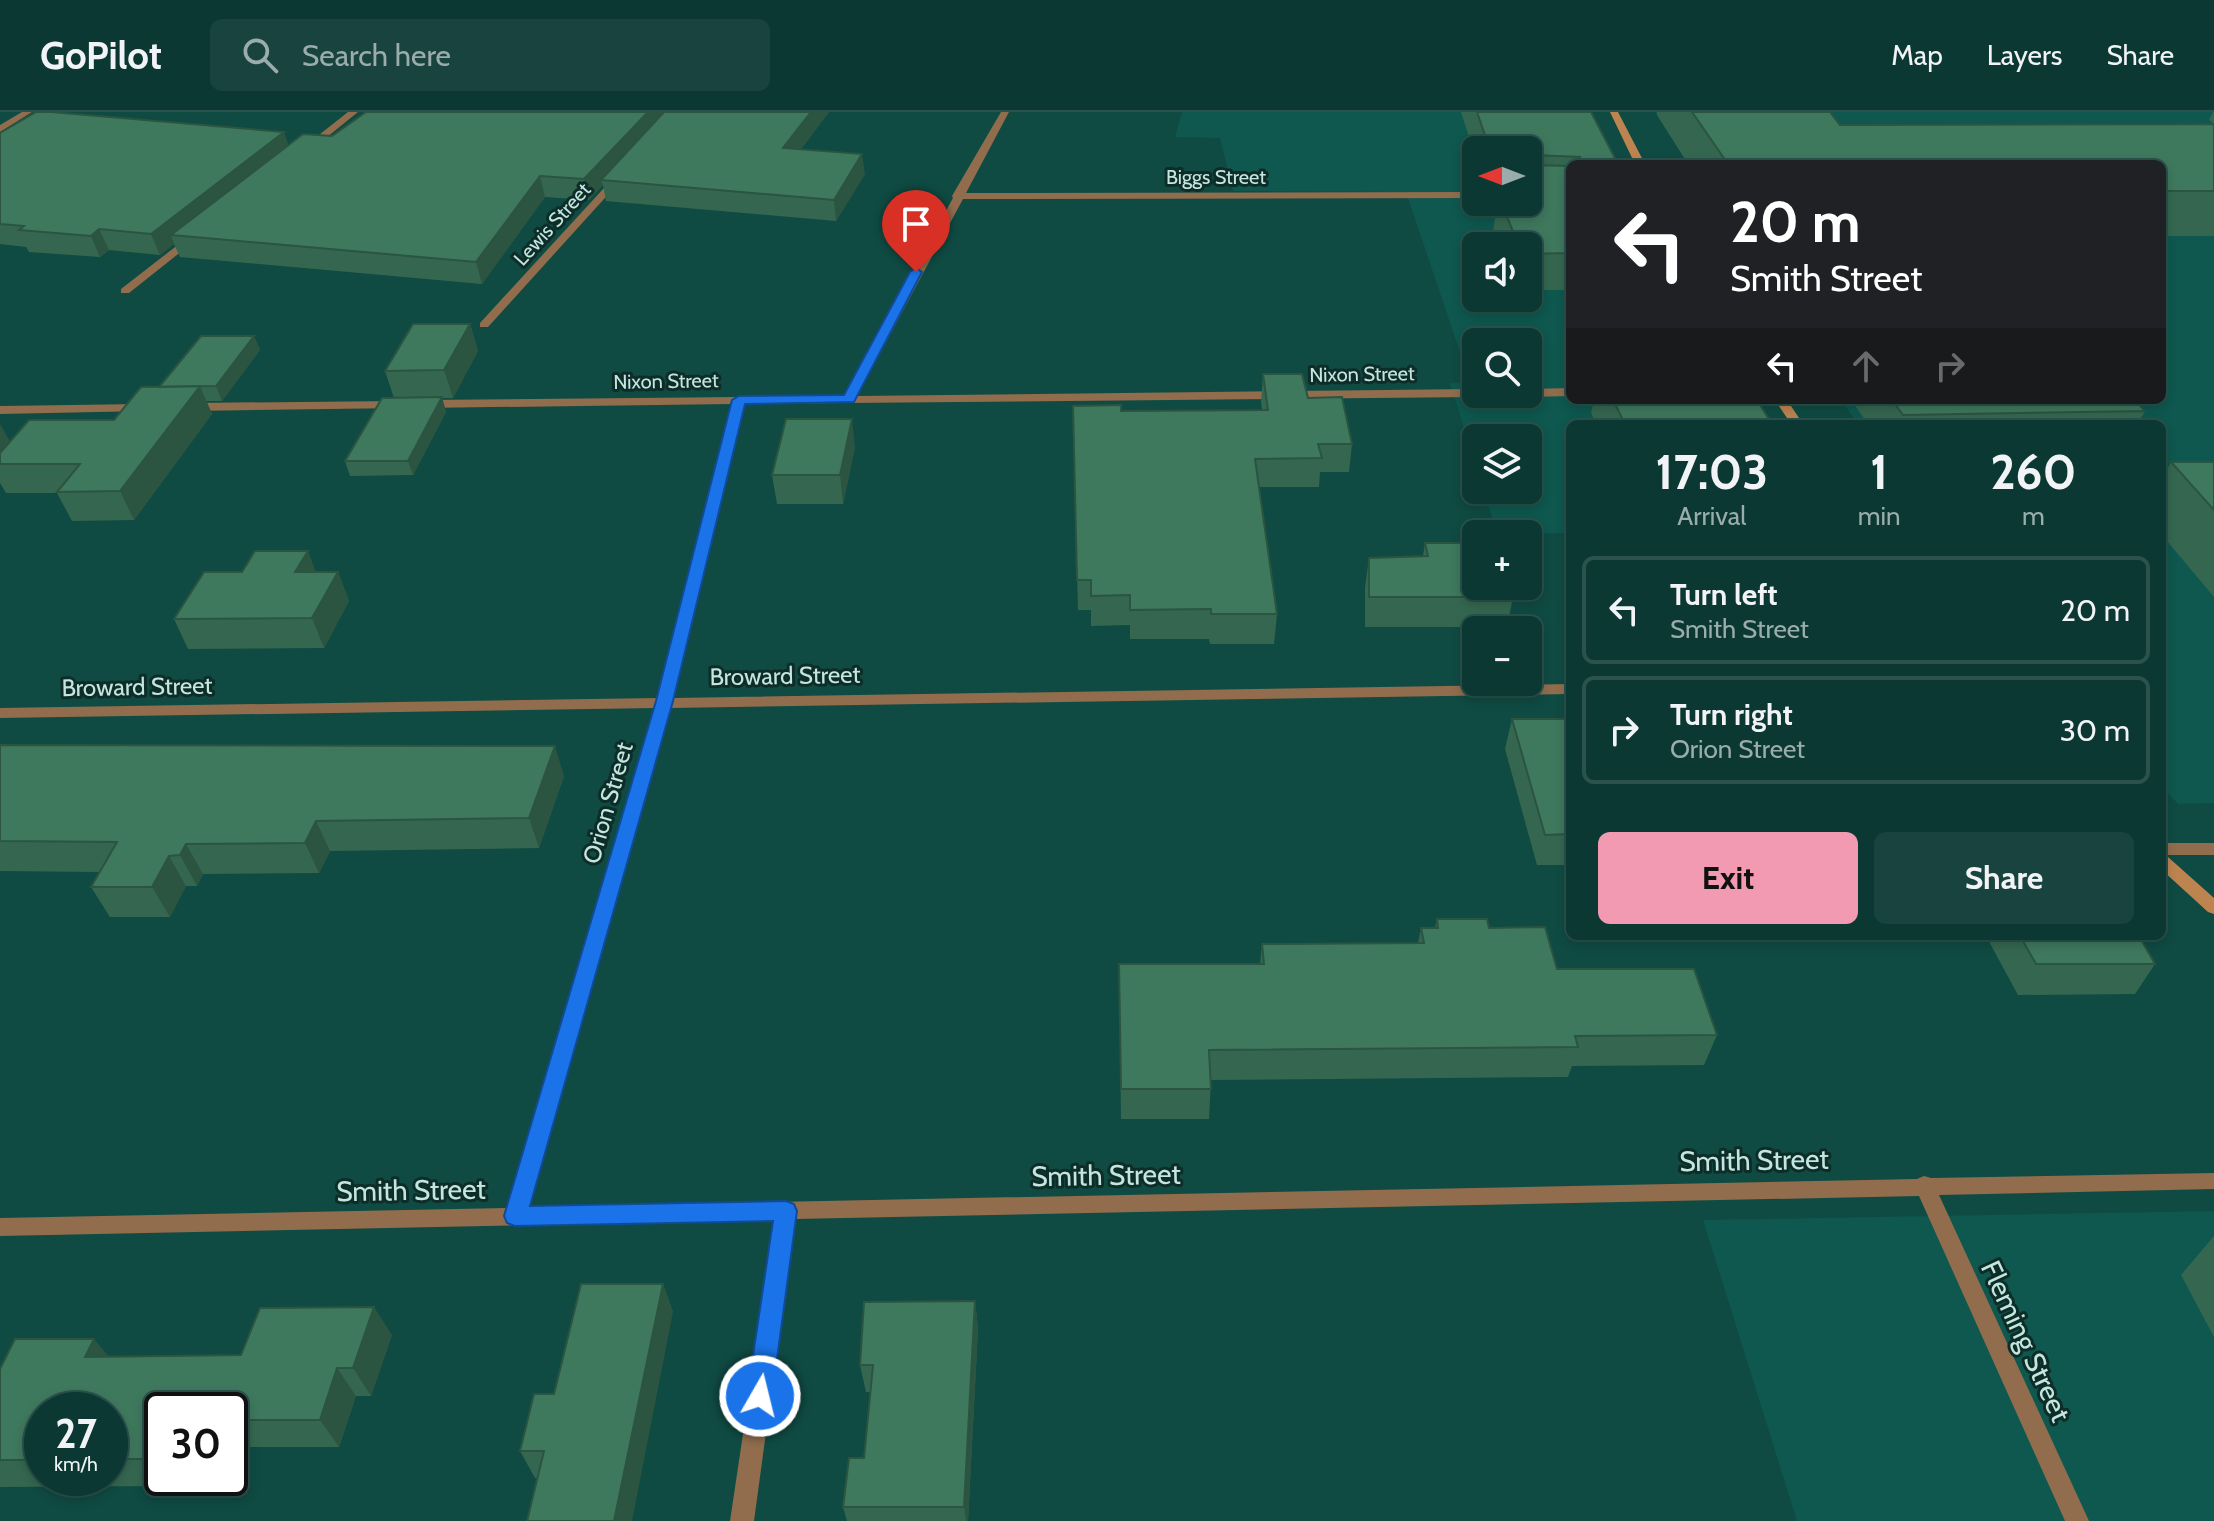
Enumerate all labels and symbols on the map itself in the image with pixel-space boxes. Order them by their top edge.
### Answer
north arrow [1462,136,1542,216]
street label: Biggs Street [1166,165,1266,189]
street label: Lewis Street [509,178,596,270]
pin [882,190,950,272]
street label: Nixon Street [1309,361,1415,387]
street label: Nixon Street [613,368,719,394]
street label: Broward Street [709,660,861,691]
street label: Broward Street [61,671,213,702]
street label: Orion Street [576,739,639,867]
street label: Smith Street [1679,1142,1829,1178]
street label: Smith Street [1031,1157,1181,1193]
street label: Smith Street [336,1172,486,1208]
street label: Fleming Street [1974,1255,2078,1427]
position arrow [718,1354,802,1438]
speed limit sign: 30 [144,1392,248,1496]

